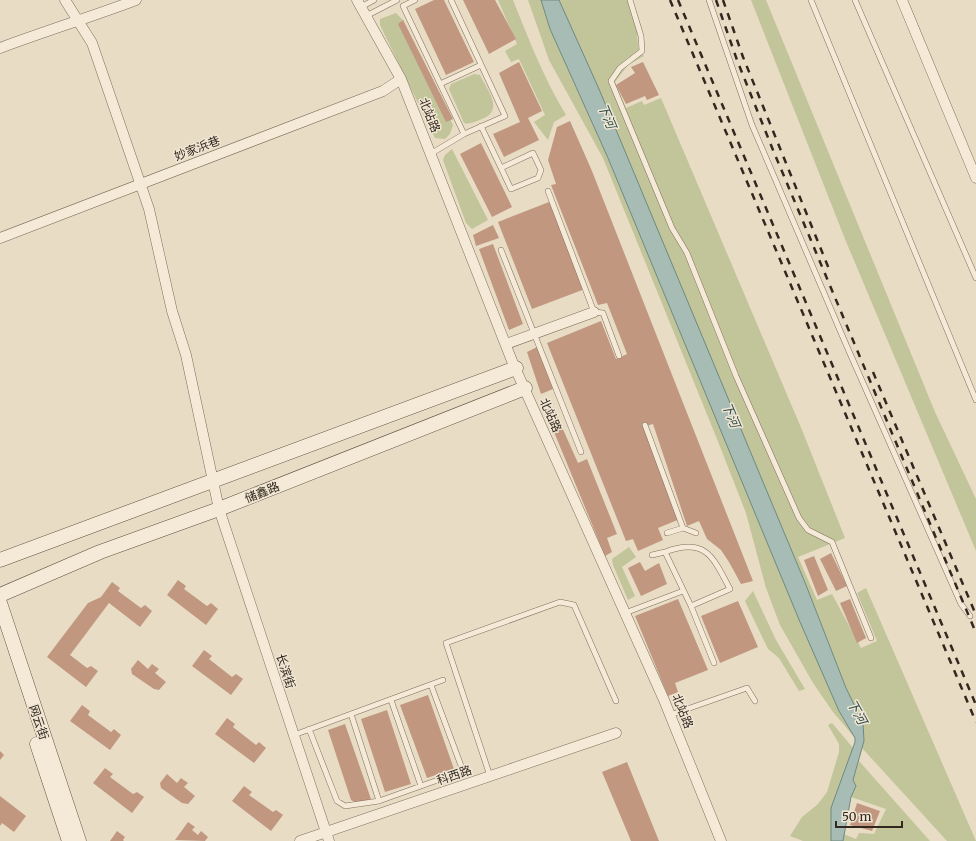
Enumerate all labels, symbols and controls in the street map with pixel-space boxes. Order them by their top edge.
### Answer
street label: 北站路 [416,95,444,135]
water label: 下河 [594,101,621,134]
street label: 妙家浜巷 [172,132,222,164]
street label: 北站路 [537,395,565,435]
water label: 下河 [718,400,745,433]
street label: 储鑫路 [242,478,282,506]
street label: 长滨街 [273,652,299,690]
street label: 北站路 [669,691,697,731]
water label: 下河 [843,697,872,730]
street label: 网云街 [26,703,52,741]
street label: 科西路 [435,762,473,788]
scale bar [836,803,902,829]
text: 50 m [842,809,871,824]

